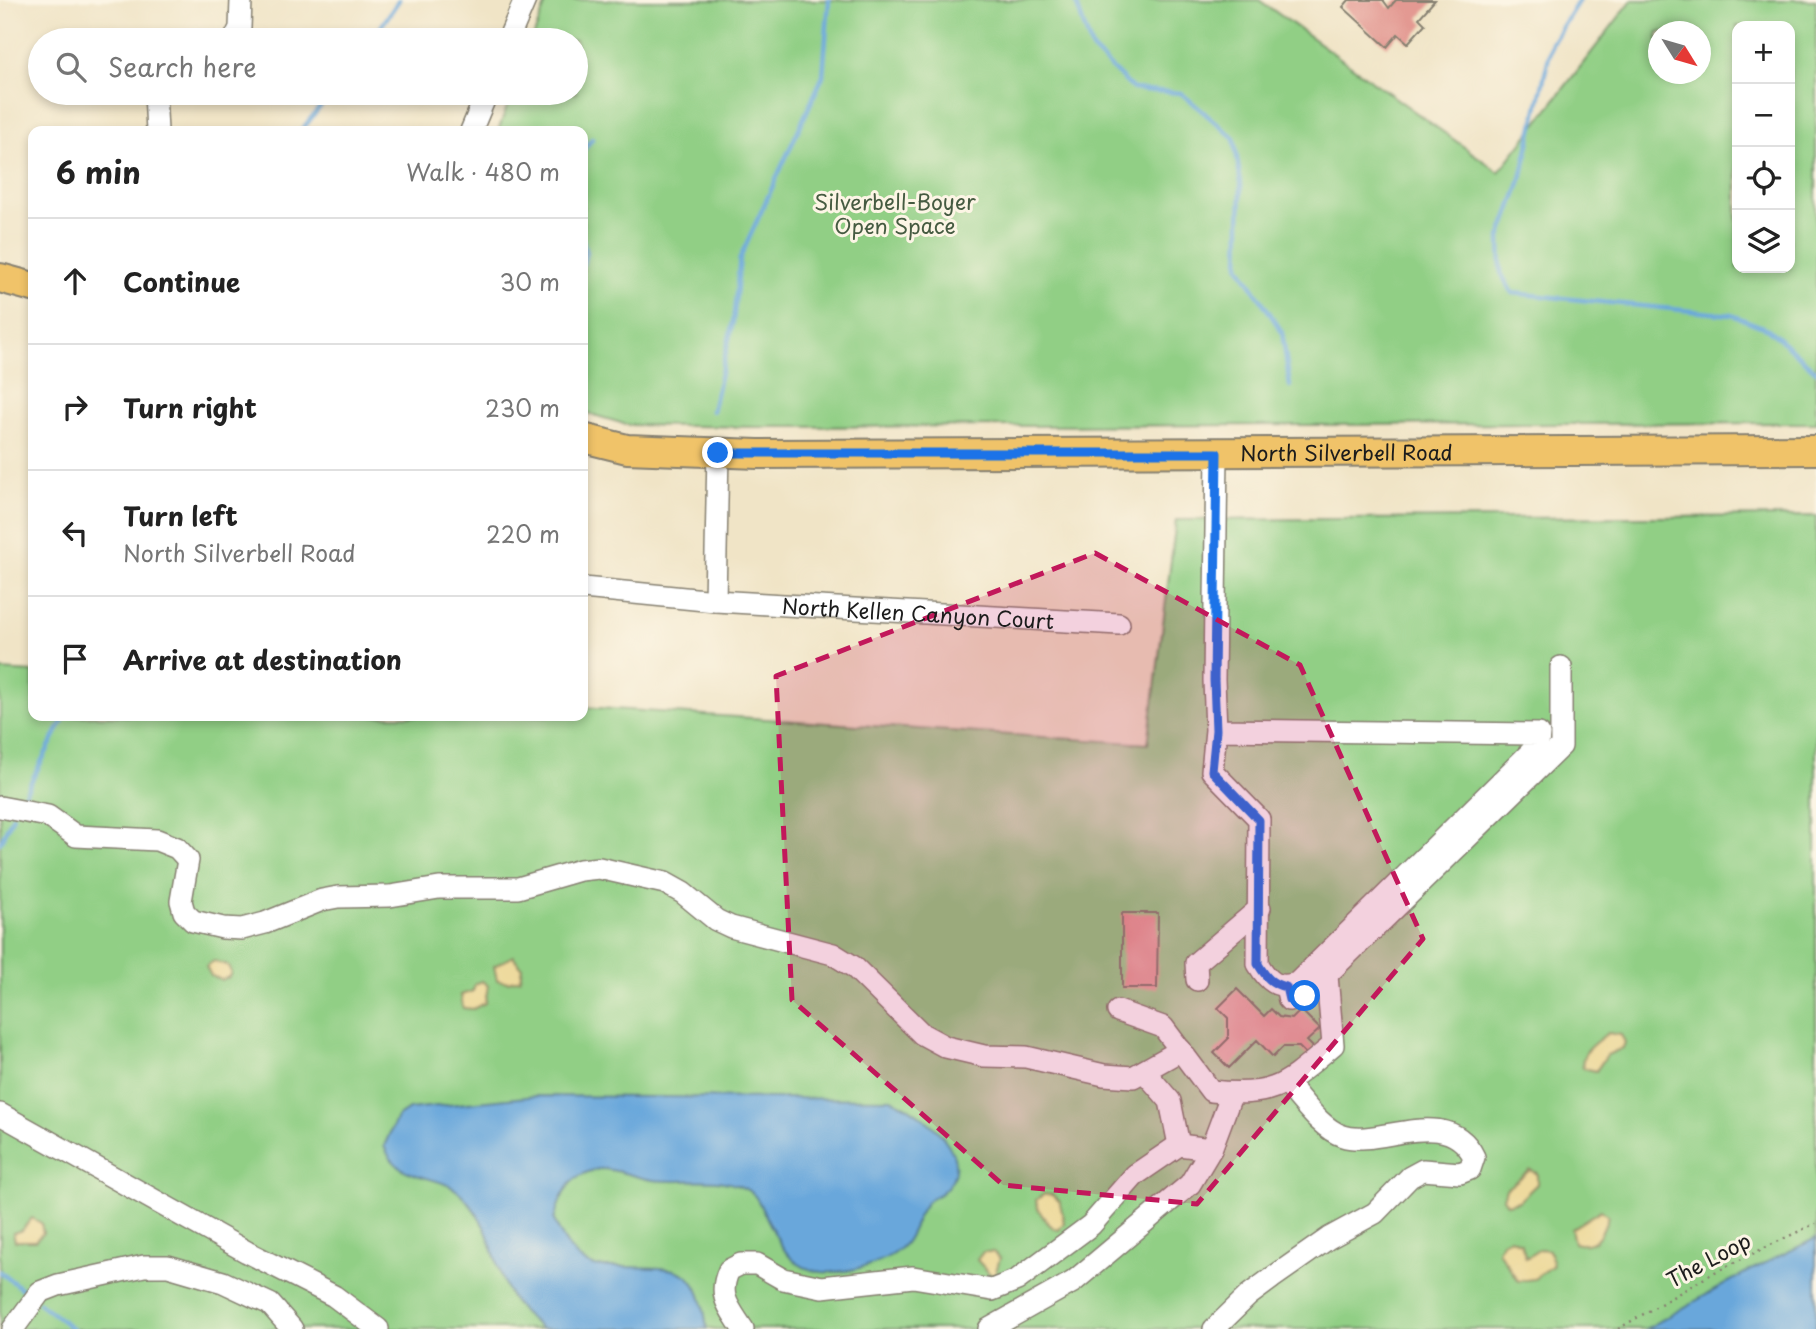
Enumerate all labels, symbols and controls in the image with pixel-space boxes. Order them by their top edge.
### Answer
north arrow [1648,21,1711,84]
map controls [1732,21,1795,273]
button: + [1732,21,1795,84]
search box [28,28,588,105]
text: Search here [108,47,257,86]
icon: search [52,48,90,86]
button: − [1732,84,1795,147]
button: locate [1732,147,1795,210]
text: 6 min [56,149,141,194]
text: Walk · 480 m [406,154,560,189]
park label: Silverbell-Boyer Open Space [814,185,976,241]
button: layers [1732,210,1795,273]
icon: ahead [56,262,94,300]
text: Continue [123,262,240,301]
text: 30 m [499,264,560,299]
icon: right [56,388,94,426]
text: Turn right [123,388,257,427]
text: 230 m [485,390,560,425]
street label: North Silverbell Road [1240,435,1453,468]
route end [702,437,733,468]
text: Turn left [123,496,238,535]
icon: left [56,514,94,552]
text: 220 m [486,516,560,551]
text: North Silverbell Road [123,535,356,570]
street label: North Kellen Canyon Court [781,589,1055,636]
icon: arrive [56,640,94,678]
text: Arrive at destination [123,640,402,679]
route start [1289,980,1320,1011]
street label: The Loop [1660,1223,1756,1295]

